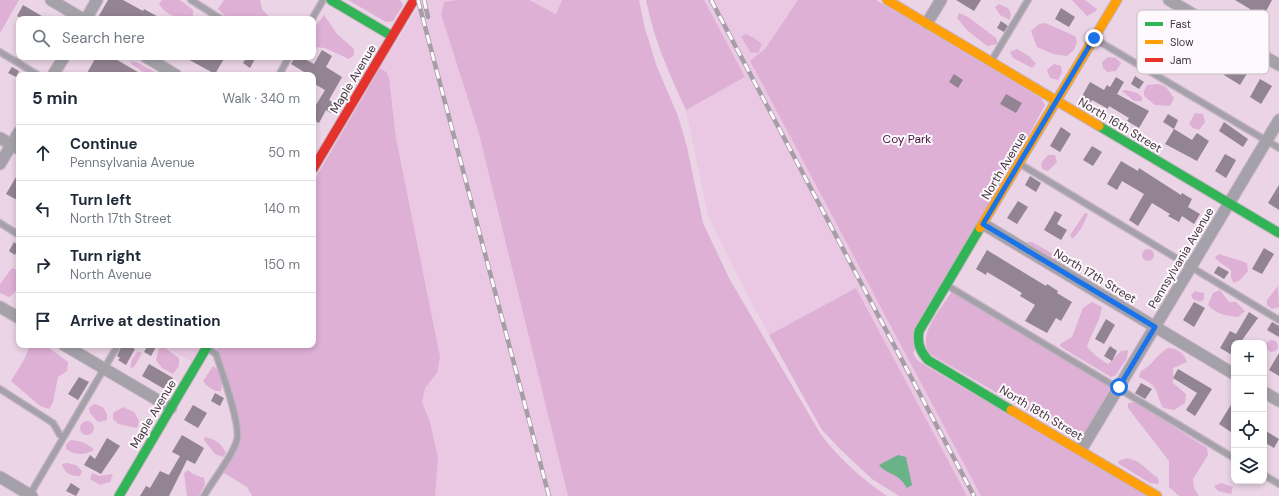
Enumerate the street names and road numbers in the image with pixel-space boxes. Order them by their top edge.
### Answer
street label: Maple Avenue [326,41,380,116]
street label: North 16th Street [1075,94,1165,156]
street label: North Avenue [978,129,1030,202]
street label: Pennsylvania Avenue [1144,204,1218,311]
street label: North 17th Street [1051,245,1139,307]
street label: Maple Avenue [126,376,180,451]
street label: North 18th Street [996,382,1086,444]

